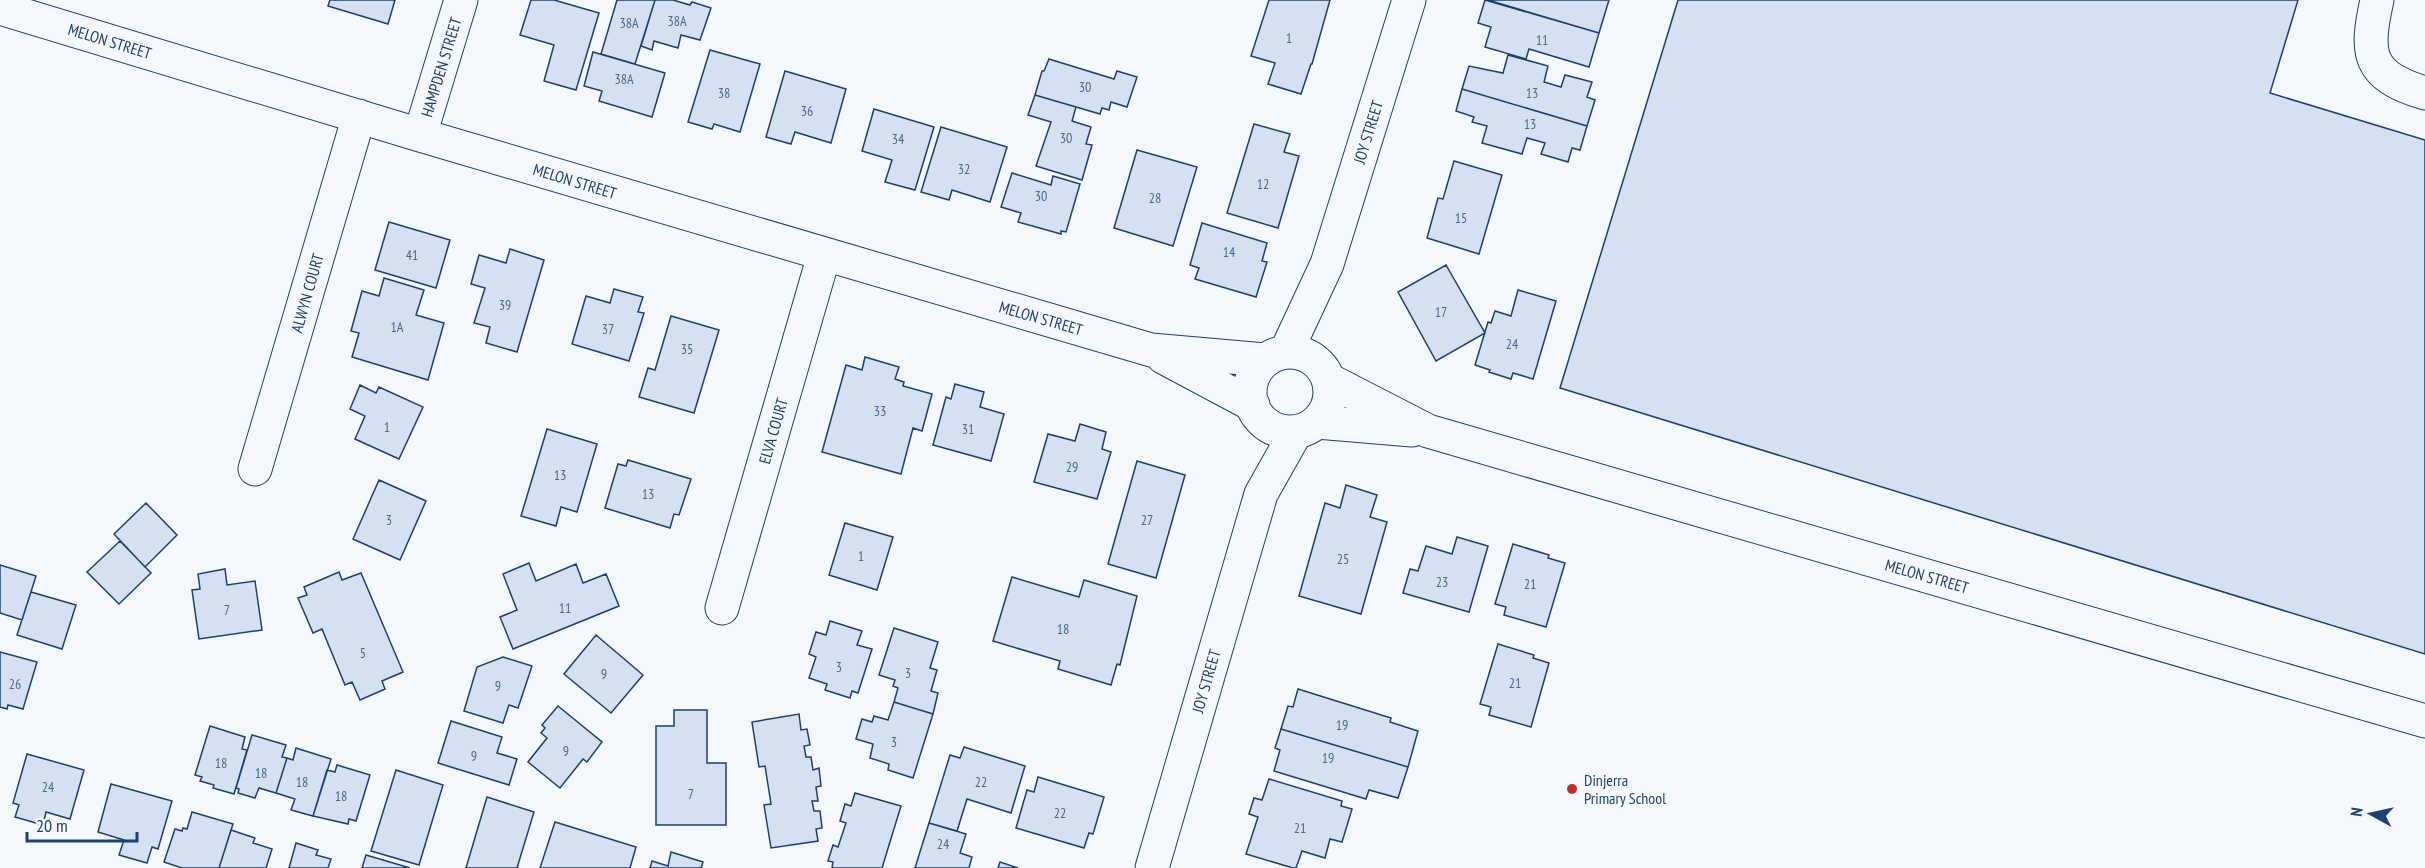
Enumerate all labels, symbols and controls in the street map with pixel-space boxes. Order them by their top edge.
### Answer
house number: 38A [667,12,687,30]
house number: 38A [619,14,639,32]
street label: HAMPDEN STREET [416,15,466,119]
street label: MELON STREET [66,19,154,63]
house number: 1 [1286,29,1292,47]
house number: 11 [1536,31,1548,49]
house number: 38A [614,70,634,88]
house number: 30 [1079,78,1091,96]
house number: 38 [718,84,730,102]
house number: 13 [1526,84,1538,102]
street label: JOY STREET [1349,98,1387,167]
house number: 36 [801,102,813,120]
house number: 13 [1524,115,1536,133]
house number: 30 [1060,129,1072,147]
house number: 34 [892,130,905,148]
street label: MELON STREET [531,159,619,203]
house number: 32 [958,160,970,178]
house number: 12 [1257,175,1269,193]
house number: 30 [1035,187,1047,205]
house number: 28 [1149,189,1161,207]
house number: 15 [1455,209,1467,227]
house number: 14 [1223,243,1236,261]
house number: 41 [406,246,418,264]
street label: ALWYN COURT [286,251,328,335]
house number: 39 [499,296,511,314]
street label: MELON STREET [997,297,1085,339]
house number: 17 [1435,303,1447,321]
house number: 1A [391,318,404,336]
house number: 37 [602,320,614,338]
house number: 24 [1506,335,1519,353]
house number: 35 [681,340,693,358]
street label: ELVA COURT [754,396,792,466]
house number: 33 [874,402,886,420]
house number: 1 [384,418,390,436]
house number: 31 [962,420,974,438]
house number: 29 [1066,458,1078,476]
house number: 13 [554,466,566,484]
house number: 13 [642,485,654,503]
house number: 3 [386,511,392,529]
house number: 27 [1141,511,1153,529]
house number: 1 [858,547,864,565]
house number: 25 [1337,550,1349,568]
street label: MELON STREET [1883,555,1971,597]
house number: 23 [1436,573,1448,591]
house number: 21 [1524,575,1536,593]
house number: 11 [559,599,571,617]
house number: 7 [224,601,230,619]
house number: 18 [1057,620,1069,638]
house number: 5 [360,644,366,662]
street label: JOY STREET [1187,647,1225,716]
house number: 3 [836,658,842,676]
house number: 3 [905,664,911,682]
house number: 9 [601,665,607,683]
house number: 21 [1509,674,1521,692]
house number: 26 [9,675,21,693]
house number: 9 [495,677,501,695]
house number: 19 [1336,716,1348,734]
house number: 3 [891,733,897,751]
house number: 9 [563,742,569,760]
house number: 9 [471,747,477,765]
house number: 19 [1322,749,1334,767]
house number: 18 [215,754,227,772]
house number: 18 [255,764,267,782]
place label: Dinjerra Primary School [1584,770,1666,808]
house number: 18 [296,773,308,791]
house number: 22 [975,773,987,791]
house number: 24 [42,778,55,796]
marker: Dinjerra Primary School [1565,782,1579,796]
north arrow [2341,784,2401,844]
house number: 7 [688,785,694,803]
house number: 18 [335,787,347,805]
house number: 22 [1054,804,1066,822]
scale bar [27,805,136,843]
text: N [2346,806,2367,818]
text: 20 m [36,814,68,837]
house number: 21 [1294,819,1306,837]
house number: 24 [937,835,950,853]

